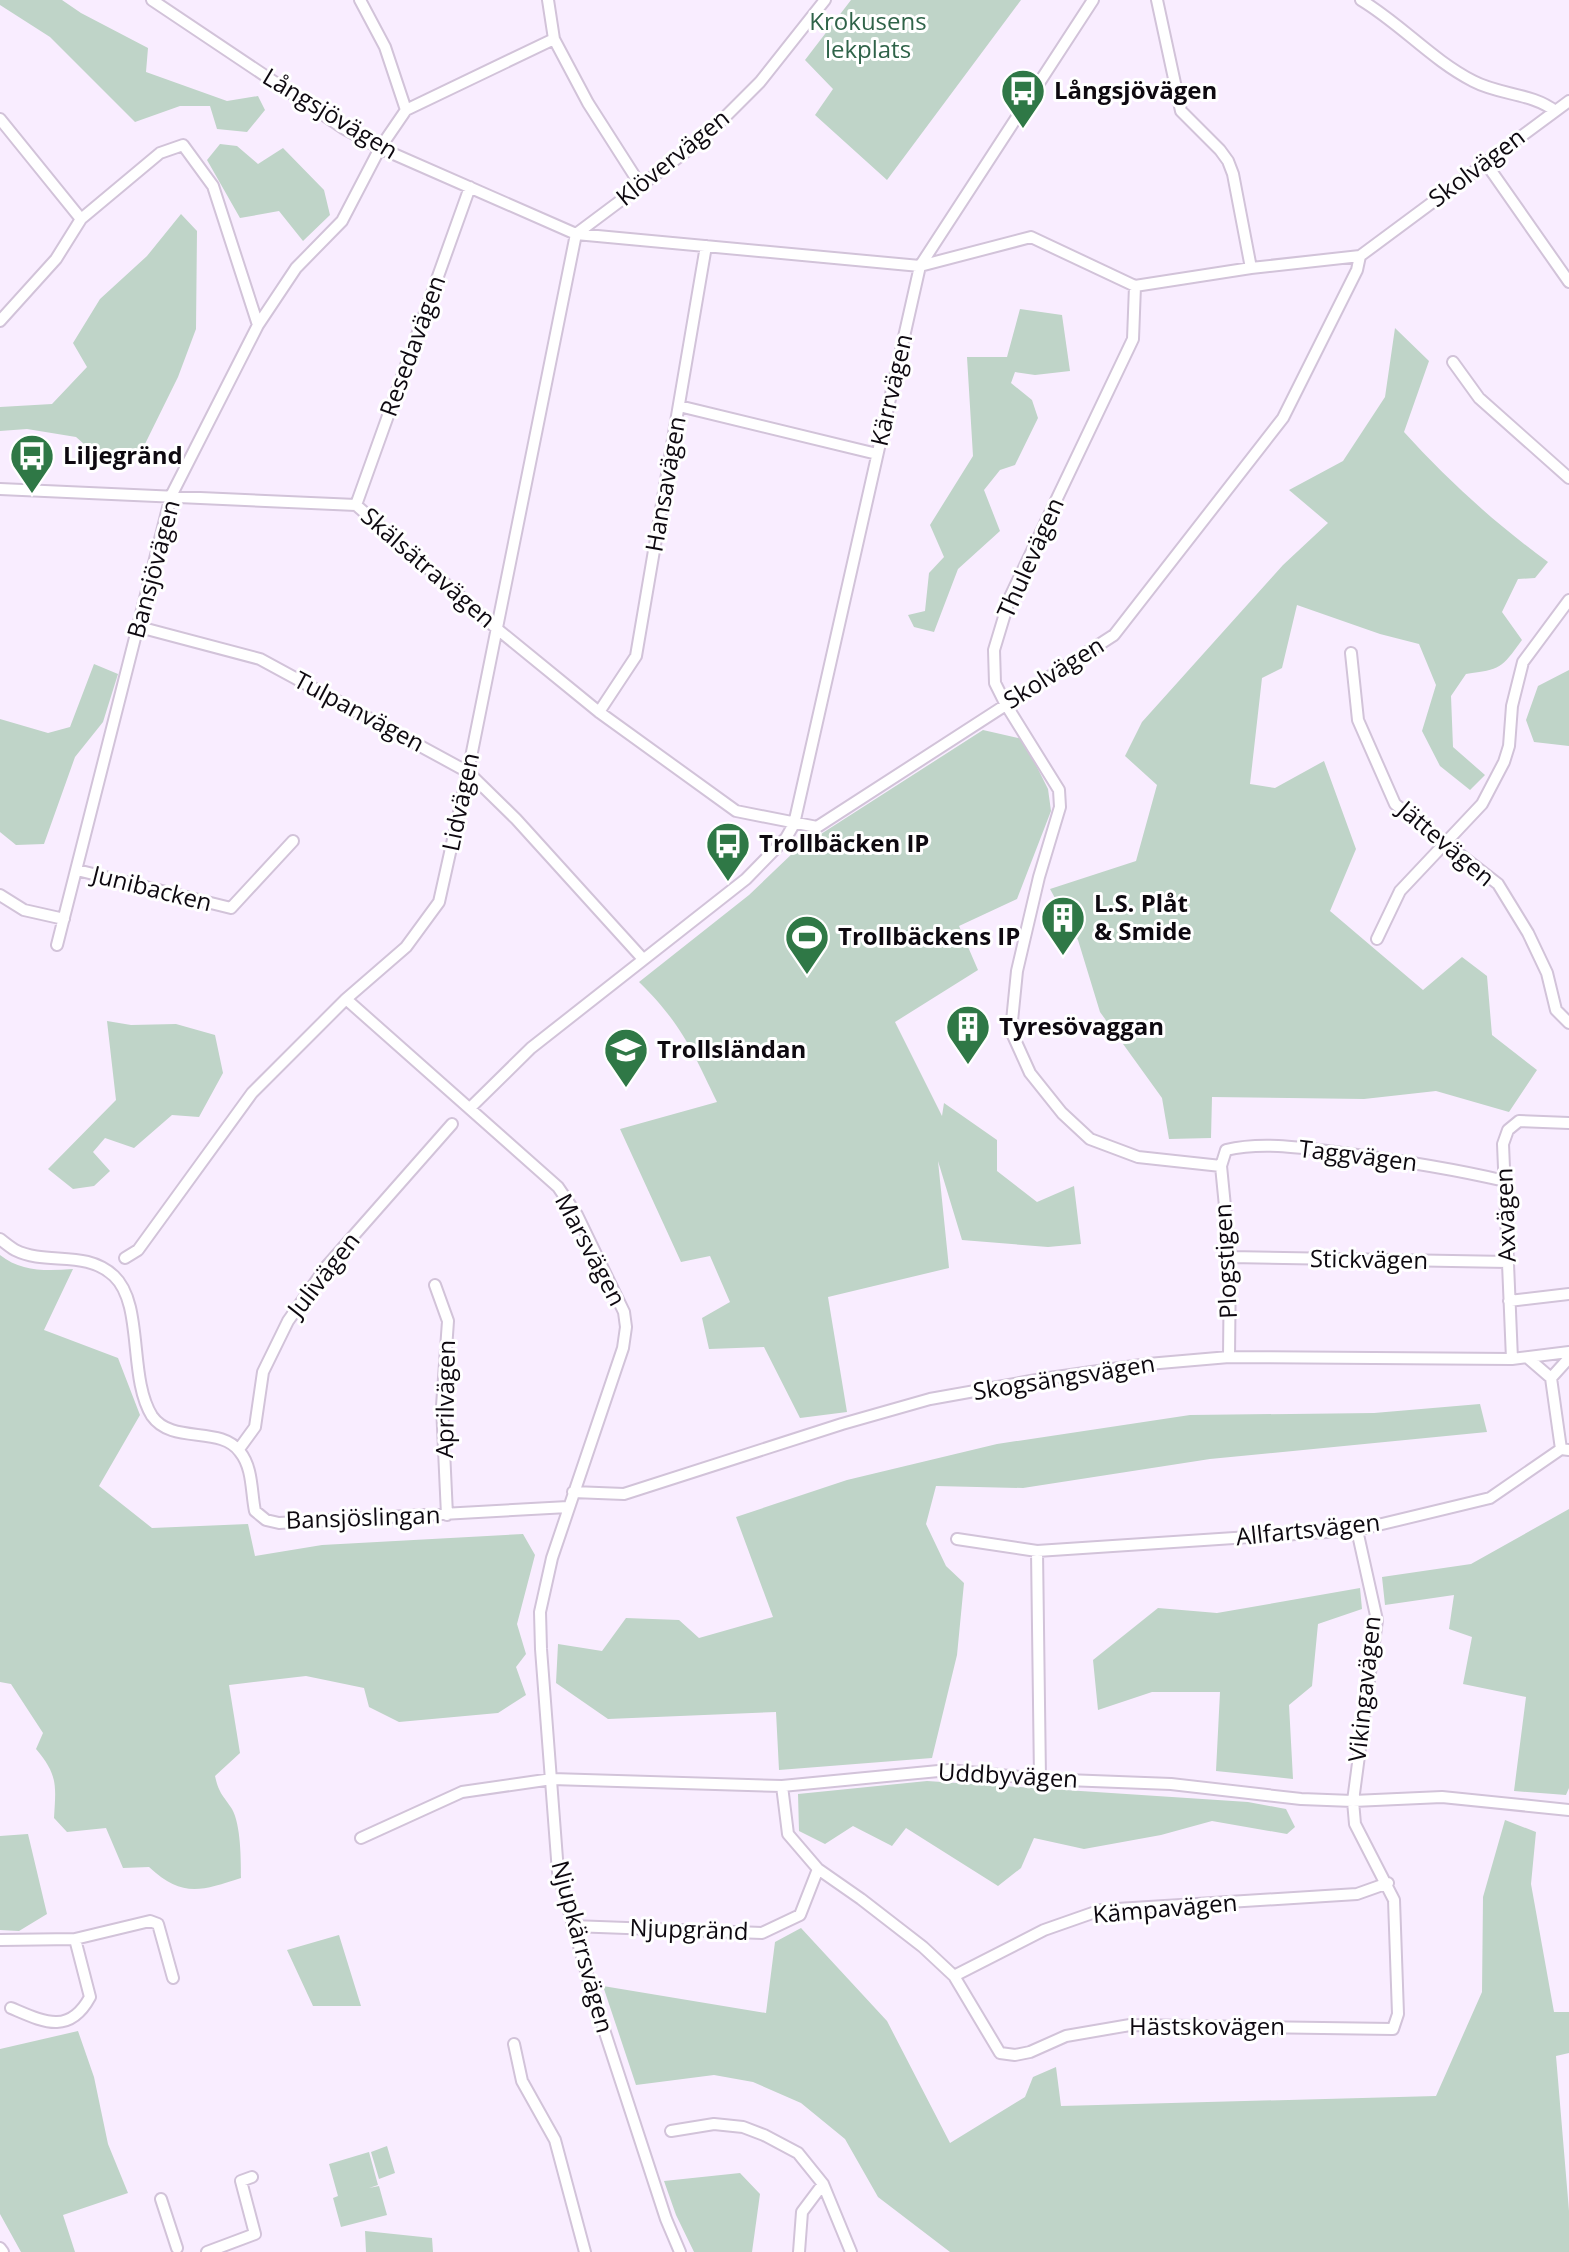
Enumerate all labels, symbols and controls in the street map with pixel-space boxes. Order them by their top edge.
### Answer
park label: Krokusens lekplats [809,4,927,65]
street label: Långsjövägen [257,59,404,166]
bus stop icon: Långsjövägen [999,67,1047,130]
place label: Långsjövägen [1054,73,1217,106]
street label: Klövervägen [608,101,736,213]
street label: Skolvägen [1421,120,1531,214]
street label: Resedavägen [371,270,452,421]
street label: Kärrvägen [862,330,919,449]
street label: Hansavägen [636,413,693,554]
bus stop icon: Liljegränd [8,432,56,495]
place label: Liljegränd [63,438,183,471]
street label: Thulevägen [988,492,1071,623]
street label: Bansjövägen [118,496,187,641]
street label: Skälsätravägen [355,499,503,634]
street label: Skolvägen [997,628,1110,716]
street label: Tulpanvägen [289,662,431,759]
street label: Lidvägen [433,749,486,854]
street label: Jättevägen [1390,791,1502,893]
bus stop icon: Trollbäcken IP [704,820,752,883]
place label: Trollbäcken IP [759,826,929,859]
street label: Junibacken [87,856,216,918]
place label: L.S. Plåt & Smide [1094,886,1192,947]
building icon: L.S. Plåt & Smide [1039,894,1087,957]
sports icon: Trollbäckens IP [783,913,831,976]
place label: Trollbäckens IP [838,919,1020,952]
building icon: Tyresövaggan [944,1003,992,1066]
place label: Tyresövaggan [999,1009,1164,1042]
school or university icon: Trollsländan [602,1026,650,1089]
place label: Trollsländan [657,1032,806,1065]
street label: Taggvägen [1297,1131,1419,1178]
street label: Axvägen [1486,1167,1523,1263]
street label: Marsvägen [548,1187,635,1311]
street label: Plogstigen [1205,1203,1244,1319]
street label: Julivägen [278,1225,367,1325]
street label: Stickvägen [1310,1241,1429,1276]
street label: Aprilvägen [427,1340,462,1458]
street label: Skogsängsvägen [970,1346,1157,1407]
street label: Bansjöslingan [285,1497,441,1536]
street label: Allfartsvägen [1234,1505,1382,1552]
street label: Vikingavägen [1339,1614,1388,1764]
street label: Uddbyvägen [937,1754,1079,1795]
street label: Njupkärrsvägen [545,1857,622,2036]
street label: Kämpavägen [1091,1885,1238,1930]
street label: Njupgränd [629,1910,749,1947]
street label: Hästskovägen [1129,2009,1285,2042]

